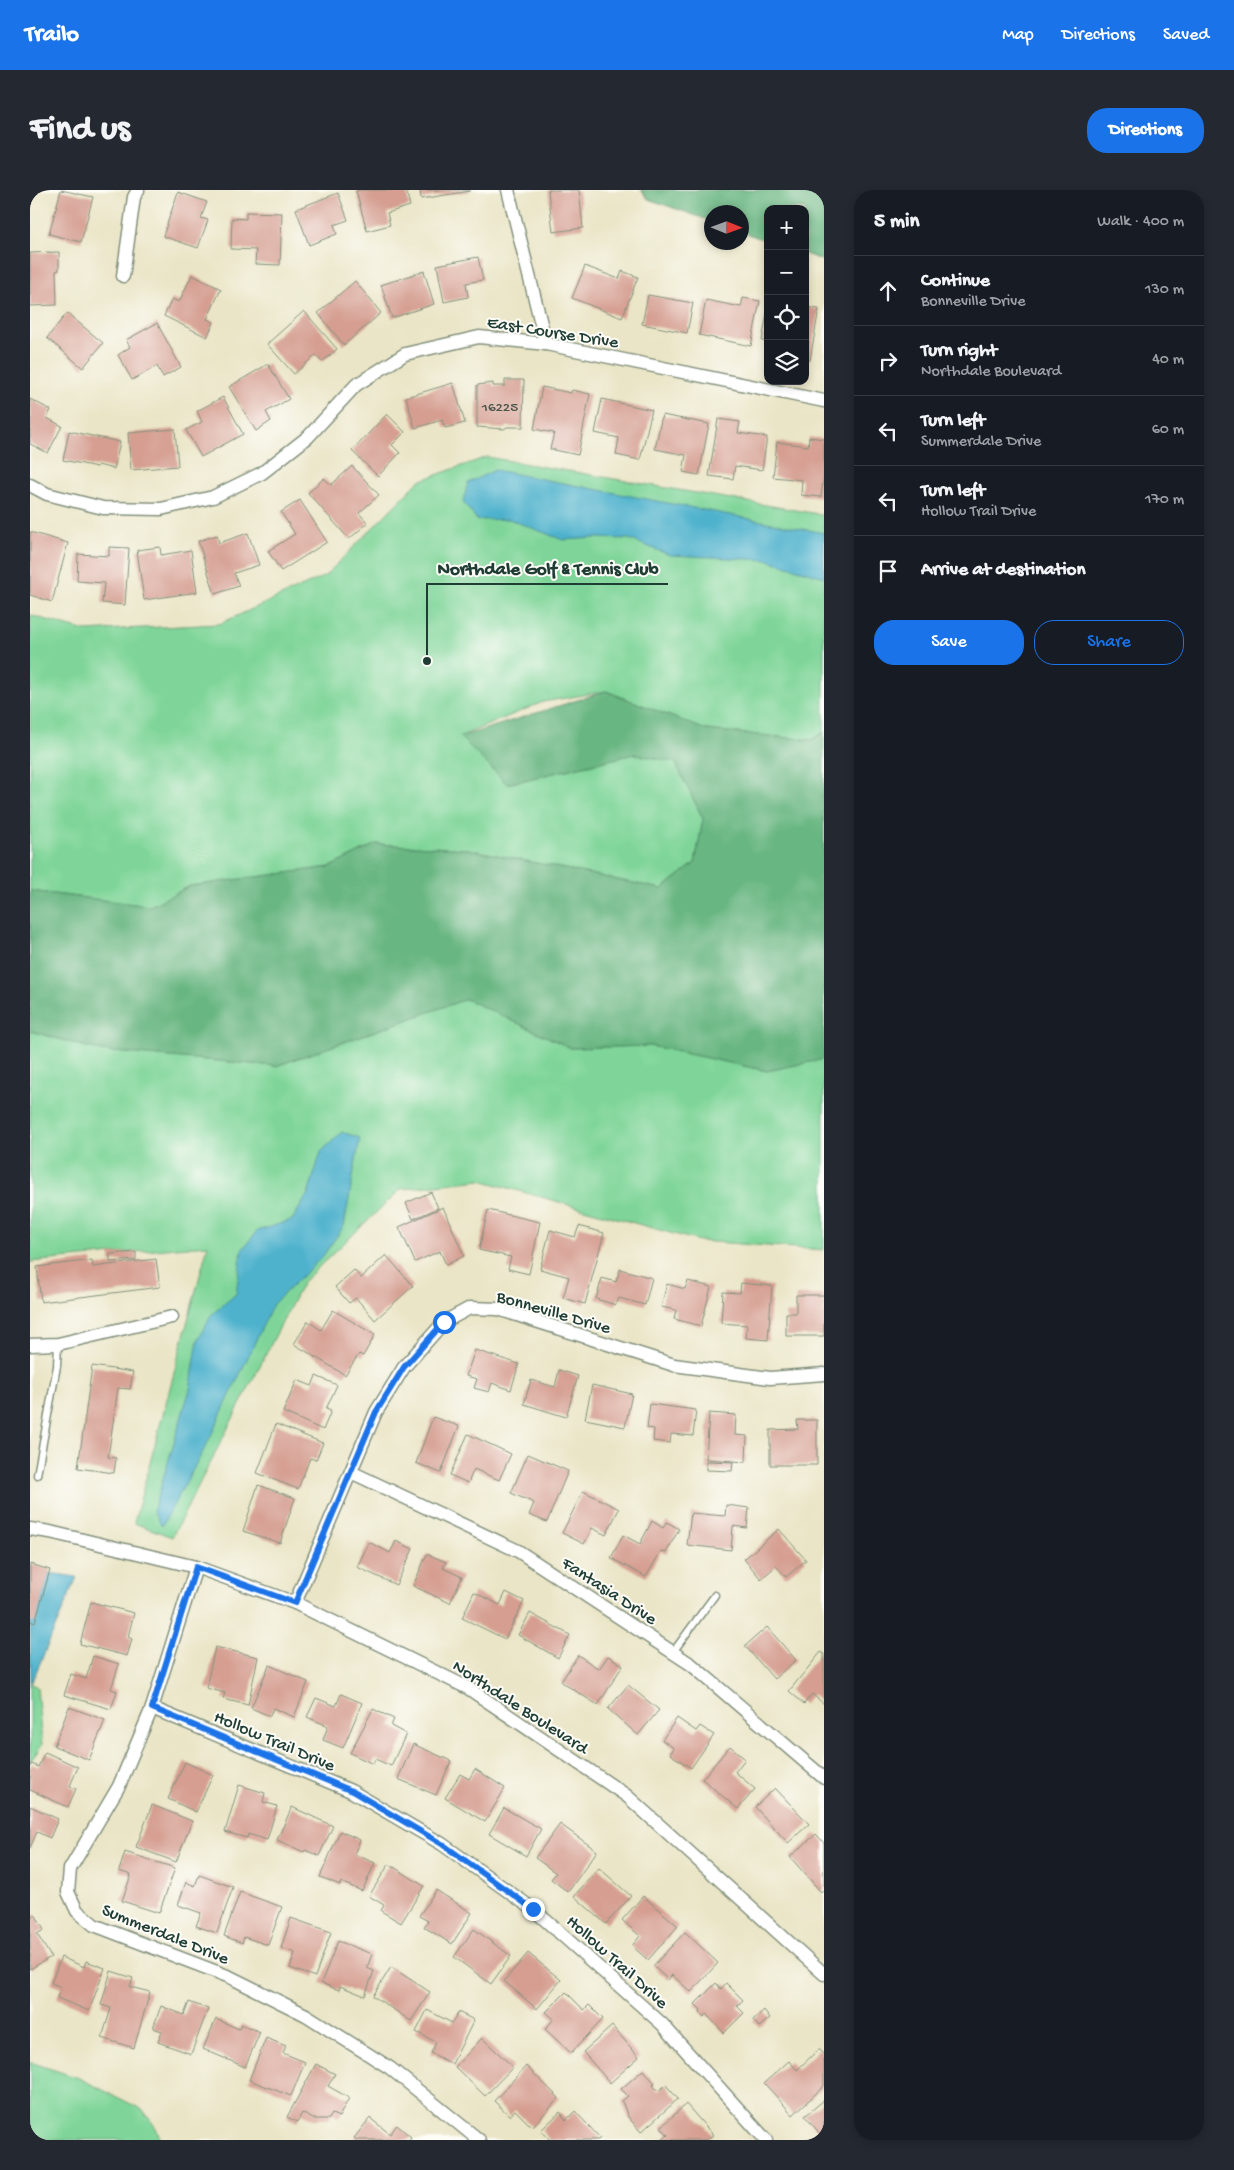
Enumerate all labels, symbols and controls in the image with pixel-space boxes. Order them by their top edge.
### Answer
text: Trailo [25,21,79,50]
text: Map [1002,25,1034,46]
text: Directions [1062,25,1135,46]
text: Saved [1163,25,1209,46]
button: Directions [1087,108,1204,153]
text: Find us [30,110,130,151]
north arrow [704,205,749,250]
map controls [764,205,809,385]
button: + [764,205,809,250]
text: 5 min [874,210,919,235]
text: Walk · 400 m [1097,213,1184,232]
button: − [764,250,809,295]
text: Continue [921,270,990,293]
icon: ahead [874,277,902,305]
text: 130 m [1145,281,1184,300]
text: Bonneville Drive [921,293,1025,312]
button: locate [764,295,809,340]
street label: East Course Drive [485,313,621,354]
button: layers [764,340,809,385]
text: Turn right [921,340,997,363]
icon: right [874,347,902,375]
text: 40 m [1152,351,1184,370]
text: Northdale Boulevard [921,363,1061,382]
house number: 16225 [481,399,518,417]
text: Turn left [921,410,985,433]
icon: left [874,417,902,445]
text: 60 m [1152,421,1184,440]
text: Summerdale Drive [921,433,1041,452]
text: Turn left [921,480,985,503]
icon: left [874,487,902,515]
text: 170 m [1145,491,1184,510]
text: Hollow Trail Drive [921,503,1036,522]
callout: Northdale Golf & Tennis Club [427,550,668,584]
icon: arrive [874,557,902,585]
text: Northdale Golf & Tennis Club [438,559,658,582]
text: Arrive at destination [921,559,1085,582]
button: Save [874,620,1024,665]
button: Share [1034,620,1184,665]
street label: Bonneville Drive [493,1287,613,1340]
route start [433,1311,456,1334]
street label: Fantasia Drive [556,1553,661,1631]
street label: Northdale Boulevard [448,1656,593,1761]
street label: Hollow Trail Drive [210,1707,338,1778]
route end [522,1898,545,1921]
street label: Summerdale Drive [98,1900,232,1971]
street label: Hollow Trail Drive [561,1912,672,2015]

